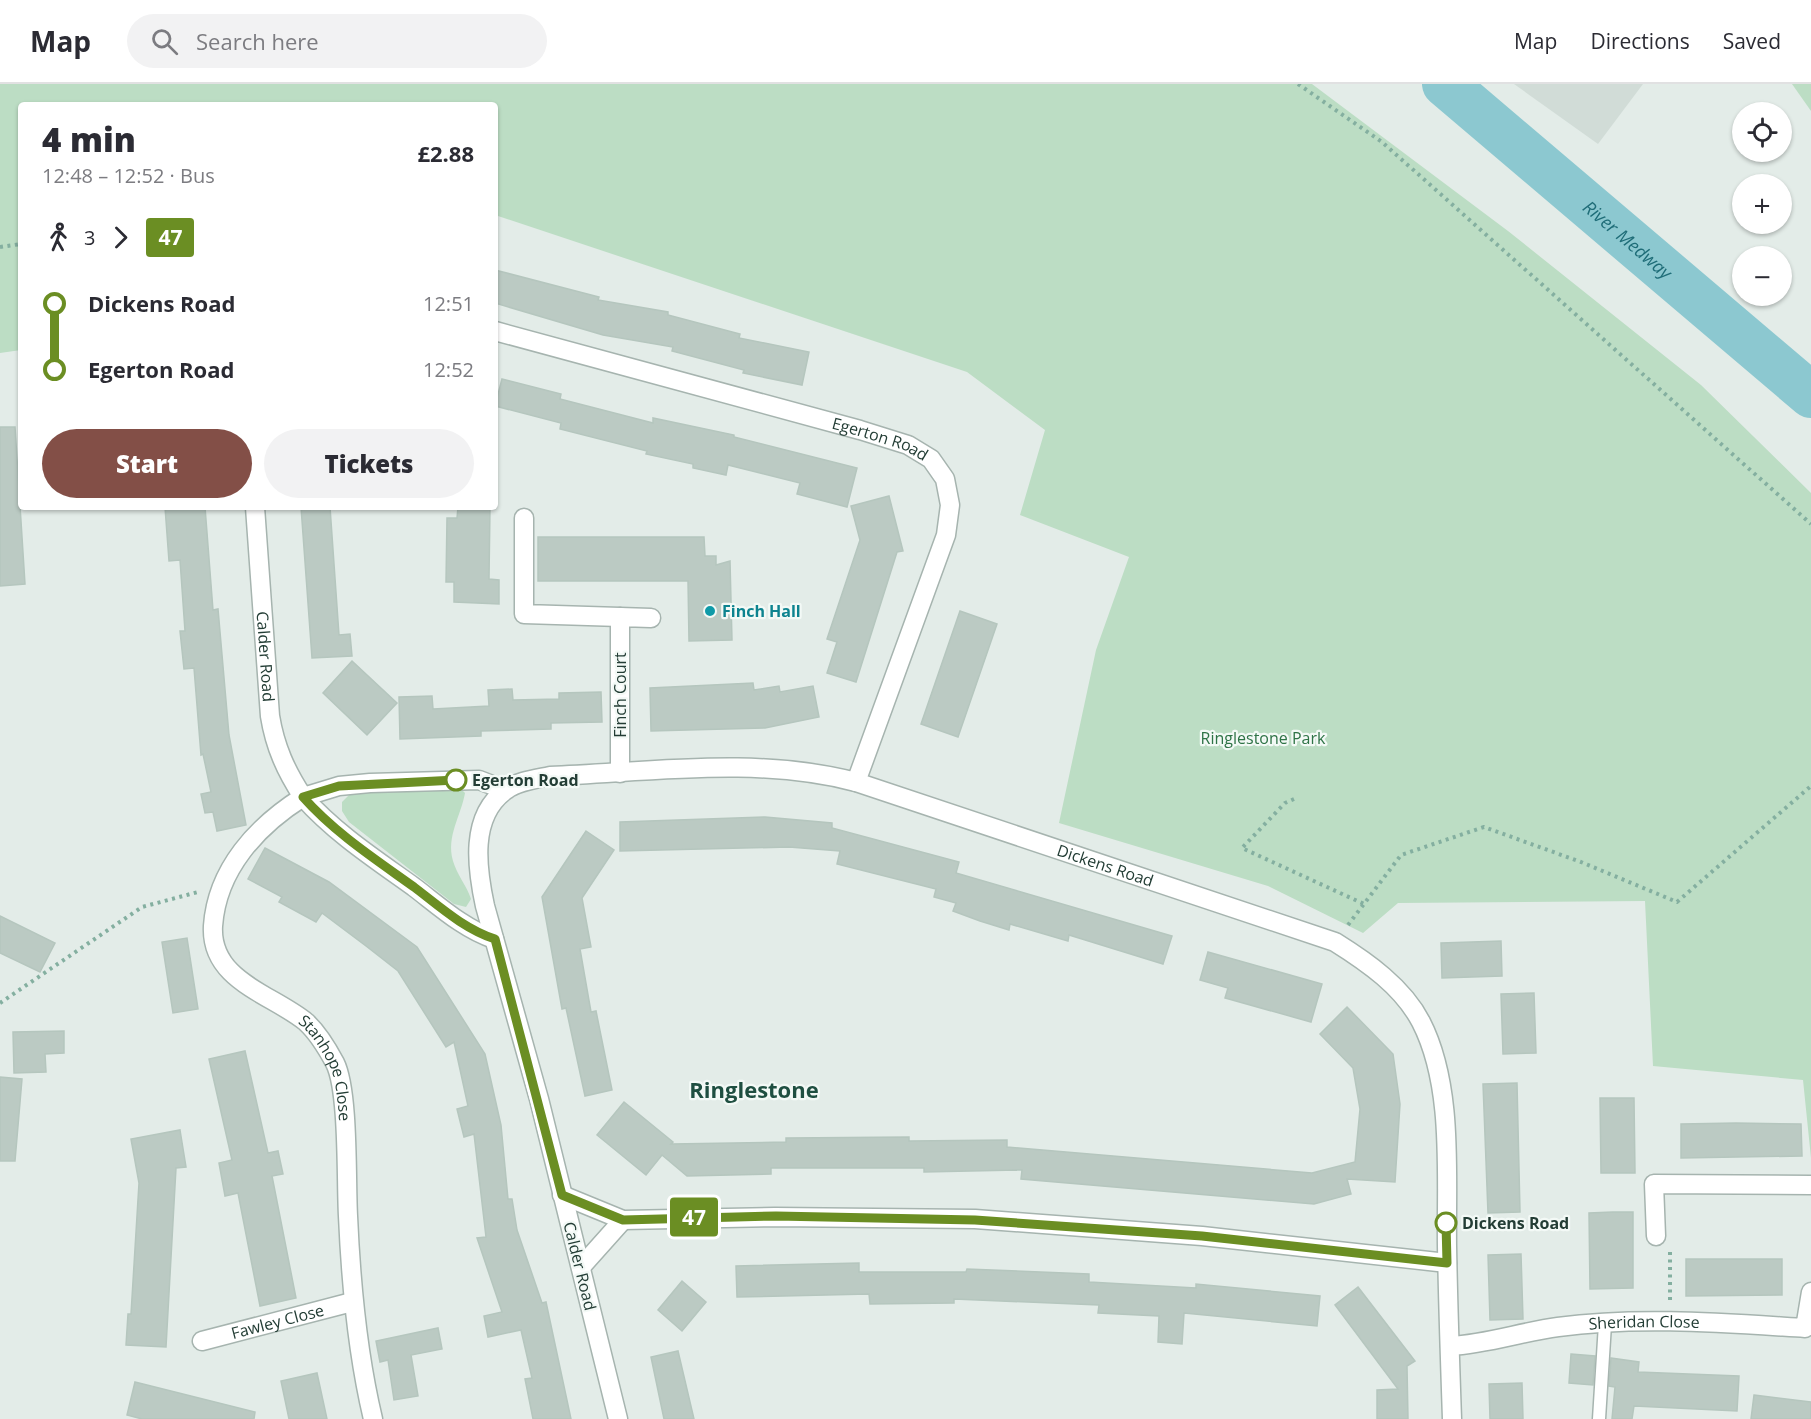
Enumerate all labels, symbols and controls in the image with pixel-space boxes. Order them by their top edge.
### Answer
search box [127,14,547,68]
text: Map [30,22,91,60]
icon: search [148,25,181,58]
text: Search here [196,26,319,56]
text: Map [1514,27,1557,55]
text: Directions [1590,27,1690,55]
text: Saved [1723,27,1781,55]
map controls [1732,102,1792,306]
button: locate [1732,102,1792,162]
text: 4 min [42,117,136,162]
text: £2.88 [417,138,474,168]
text: 12:48 – 12:52 · Bus [42,162,215,189]
button: + [1732,174,1792,234]
water label: River Medway [1578,195,1679,285]
icon: walk [42,221,75,254]
icon: forward [104,221,137,254]
text: 47 [158,223,182,251]
text: 3 [84,224,95,251]
button: − [1732,246,1792,306]
text: Dickens Road [88,288,235,318]
text: 12:51 [423,290,474,317]
text: Egerton Road [88,354,234,384]
text: 12:52 [423,356,474,383]
street label: Egerton Road [830,412,932,466]
button: Start [42,429,252,498]
button: Tickets [264,429,474,498]
place label: Finch Hall [722,600,801,622]
marker: Finch Hall [703,604,717,618]
street label: Calder Road [252,611,280,703]
street label: Finch Court [609,652,631,738]
park label: Ringlestone Park [1201,727,1326,749]
marker: Egerton Road [445,769,467,791]
place label: Egerton Road [472,769,579,791]
street label: Dickens Road [1054,839,1157,892]
street label: Stanhope Close [294,1010,356,1122]
district label: Ringlestone [689,1074,819,1104]
line badge: 47 [667,1198,721,1236]
text: 47 [682,1203,706,1231]
marker: Dickens Road [1435,1212,1457,1234]
place label: Dickens Road [1462,1212,1569,1234]
street label: Calder Road [558,1219,602,1313]
street label: Fawley Close [229,1299,326,1344]
street label: Sheridan Close [1588,1310,1700,1335]

